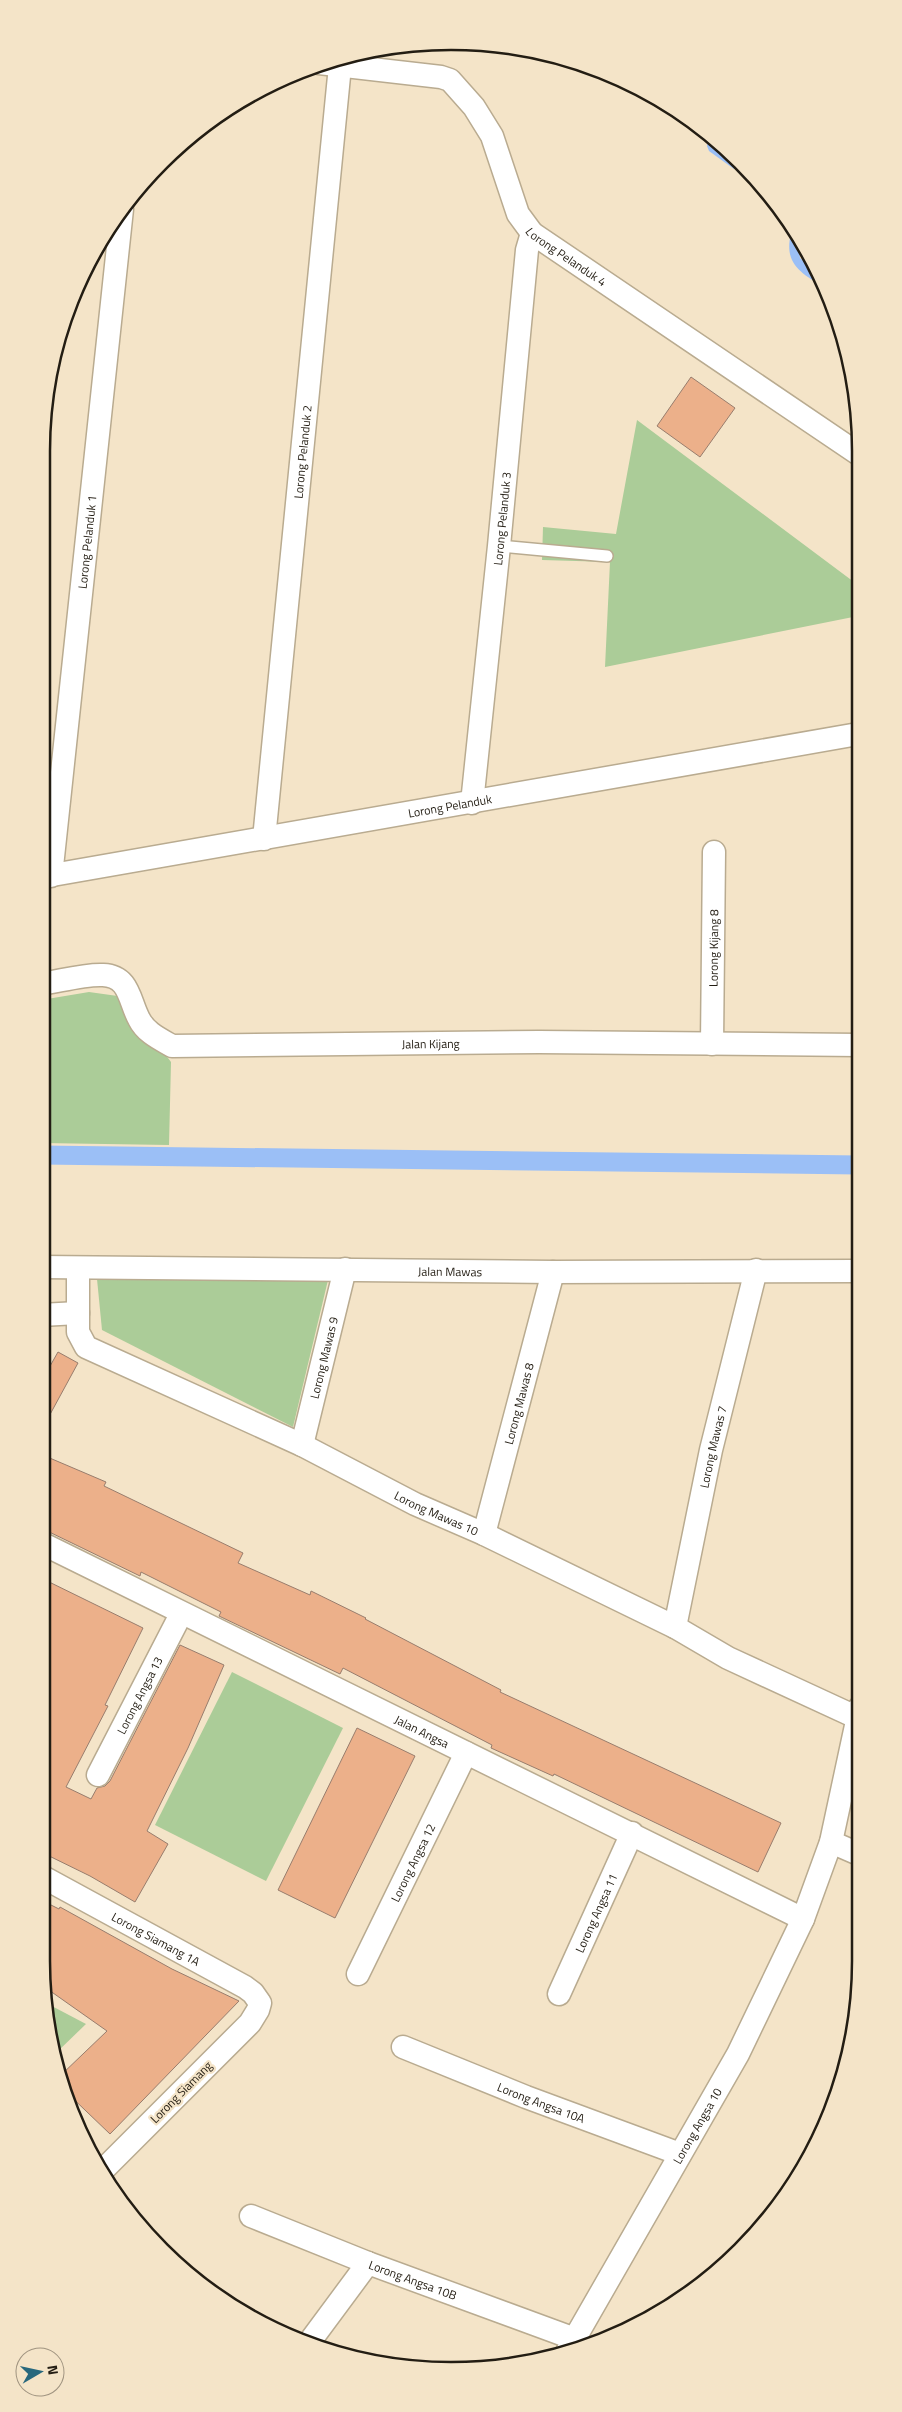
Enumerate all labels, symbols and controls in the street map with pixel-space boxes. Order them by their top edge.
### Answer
street label: Lorong Pelanduk 4 [521,223,611,291]
street label: Lorong Pelanduk 2 [288,404,316,500]
street label: Lorong Pelanduk 3 [488,471,515,566]
street label: Lorong Pelanduk 1 [72,494,101,590]
street label: Lorong Pelanduk [406,789,493,822]
street label: Lorong Kijang 8 [703,909,723,987]
street label: Jalan Kijang [402,1033,460,1053]
street label: Jalan Mawas [418,1261,483,1281]
street label: Lorong Mawas 9 [304,1314,343,1401]
street label: Lorong Mawas 8 [499,1360,538,1446]
street label: Lorong Mawas 7 [694,1404,731,1490]
street label: Lorong Mawas 10 [391,1485,482,1540]
street label: Lorong Angsa 13 [111,1653,167,1737]
street label: Jalan Angsa [392,1710,453,1753]
street label: Lorong Angsa 12 [385,1820,440,1905]
street label: Lorong Angsa 11 [570,1870,622,1956]
street label: Lorong Siamang 1A [108,1907,204,1970]
street label: Lorong Siamang [145,2056,217,2128]
street label: Lorong Angsa 10A [495,2077,588,2128]
street label: Lorong Angsa 10 [667,2084,726,2167]
street label: Lorong Angsa 10B [366,2255,460,2304]
north arrow [15,2347,65,2397]
text: N [42,2363,64,2376]

